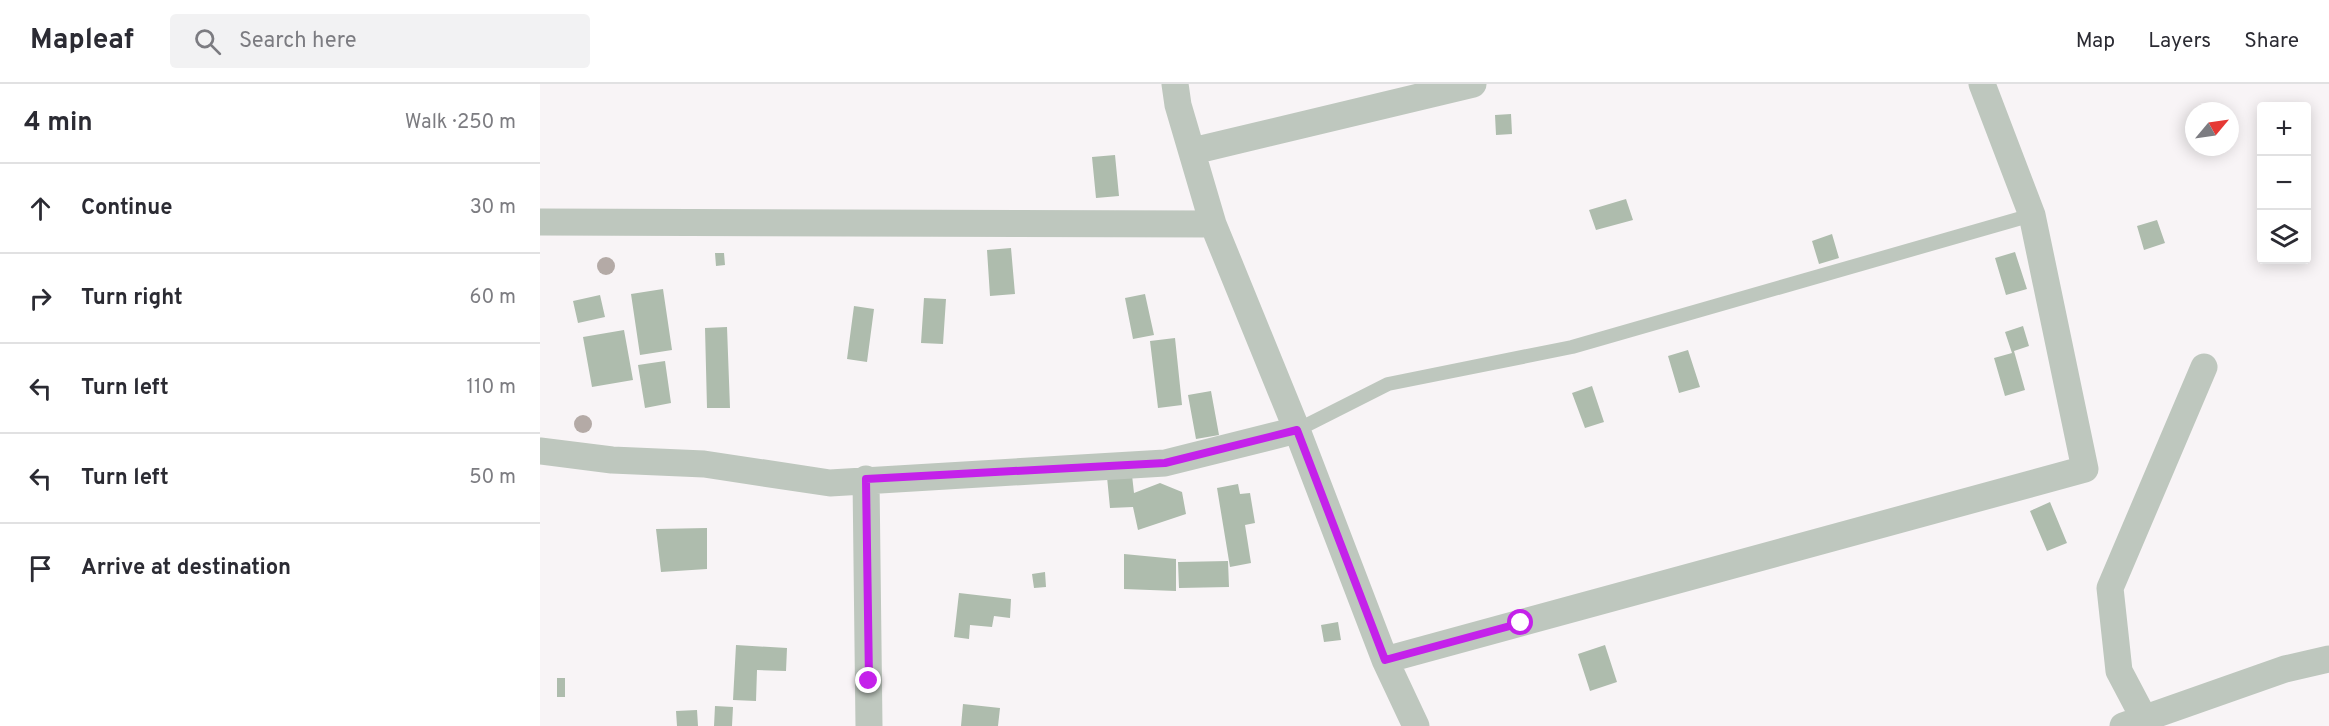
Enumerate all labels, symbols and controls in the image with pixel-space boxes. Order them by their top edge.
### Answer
search box [170,14,590,68]
text: Mapleaf [30,23,134,59]
icon: search [191,25,224,58]
text: Search here [239,28,357,55]
text: Map [2076,28,2115,55]
text: Layers [2148,28,2211,55]
text: Share [2244,28,2299,55]
north arrow [2185,102,2239,156]
map controls [2257,102,2311,264]
button: + [2257,102,2311,156]
text: 4 min [24,107,93,140]
text: Walk · 250 m [405,110,516,136]
button: − [2257,156,2311,210]
icon: ahead [24,192,57,225]
text: Continue [81,195,172,222]
text: 30 m [470,195,516,221]
button: layers [2257,210,2311,264]
icon: right [24,282,57,315]
text: Turn right [81,285,183,312]
text: 60 m [470,285,516,311]
icon: left [24,372,57,405]
text: Turn left [81,375,169,402]
text: 110 m [467,375,516,401]
icon: left [24,462,57,495]
text: Turn left [81,465,169,492]
text: 50 m [469,465,516,491]
icon: arrive [24,552,57,585]
text: Arrive at destination [81,555,291,582]
route start [1507,609,1533,635]
route end [855,667,881,693]

